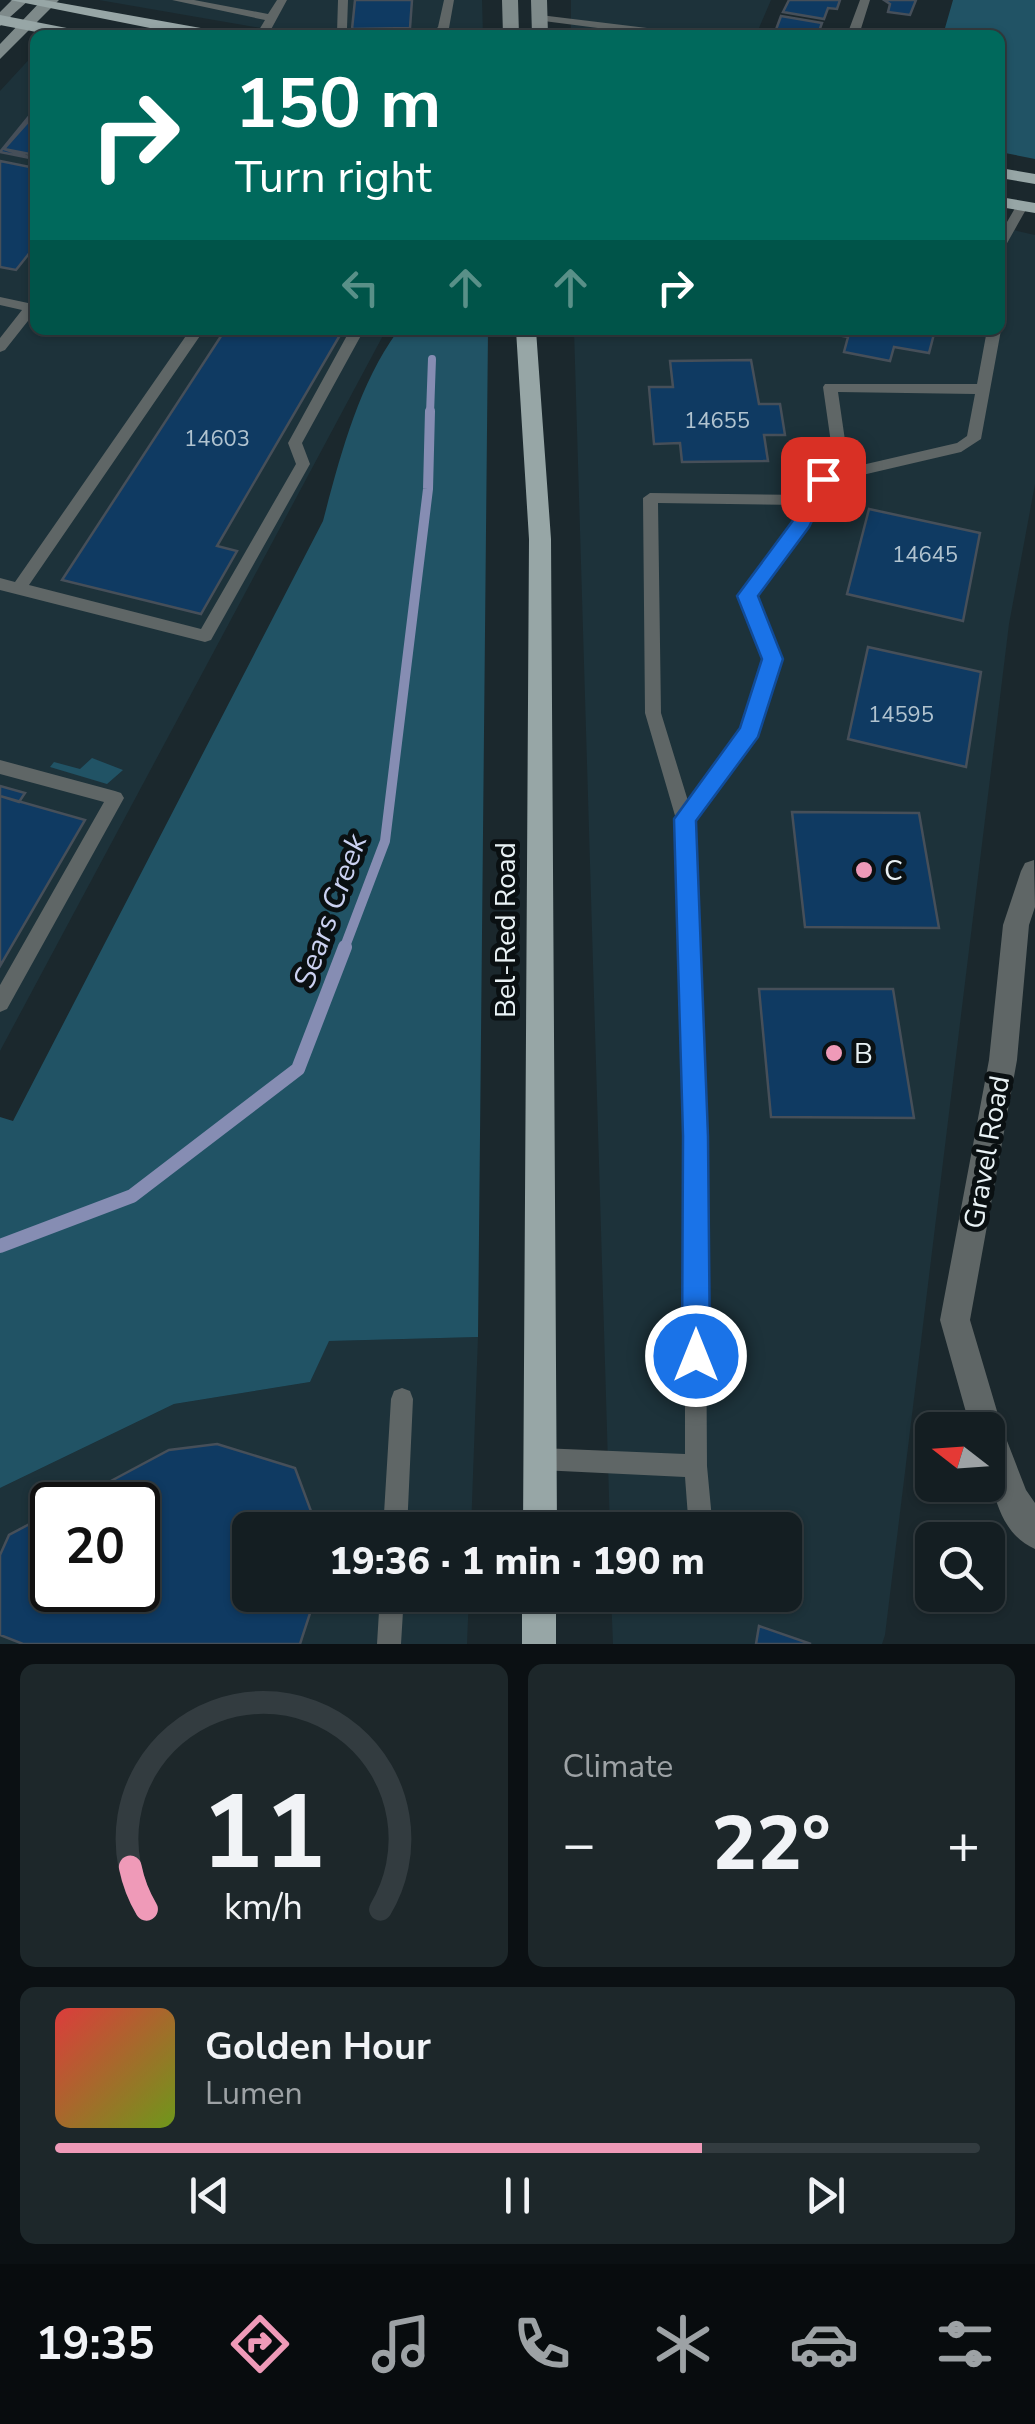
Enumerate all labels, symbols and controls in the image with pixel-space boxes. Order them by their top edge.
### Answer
text: 150 m [235,56,441,152]
icon: right [70,70,200,200]
text: Turn right [235,147,432,208]
icon: left [333,260,388,315]
icon: ahead [438,260,493,315]
icon: ahead [543,260,598,315]
icon: right [648,260,703,315]
house number: 14655 [684,406,750,436]
house number: 14603 [184,424,250,454]
pin [781,437,866,522]
icon: arrive [796,452,851,507]
house number: 14645 [892,540,958,570]
house number: 14595 [868,700,934,730]
water label: Sears Creek [284,828,378,994]
street label: Bel-Red Road [487,842,525,1018]
place label: C [884,852,903,890]
marker: C [853,859,875,881]
place label: B [854,1035,873,1073]
marker: B [823,1042,845,1064]
street label: Gravel Road [955,1073,1019,1232]
position arrow [644,1304,748,1408]
north arrow [915,1412,1005,1502]
map controls [915,1412,1005,1612]
speed limit sign: 20 [30,1482,160,1612]
button: search [915,1522,1005,1612]
text: 19:36 · 1 min · 190 m [329,1536,705,1587]
text: Climate [563,1745,673,1788]
text: 11 [201,1762,326,1904]
text: 22° [712,1793,831,1895]
text: − [563,1807,596,1882]
text: + [947,1807,980,1882]
text: km/h [224,1883,303,1932]
text: Golden Hour [205,2021,431,2072]
text: Lumen [205,2072,303,2115]
icon: previous [182,2168,237,2223]
icon: pause [490,2168,545,2223]
icon: next [798,2168,853,2223]
icon: directions [225,2309,295,2379]
icon: music [366,2309,436,2379]
icon: phone [507,2309,577,2379]
icon: climate [648,2309,718,2379]
icon: car [789,2309,859,2379]
icon: filters [930,2309,1000,2379]
text: 19:35 [35,2314,155,2375]

